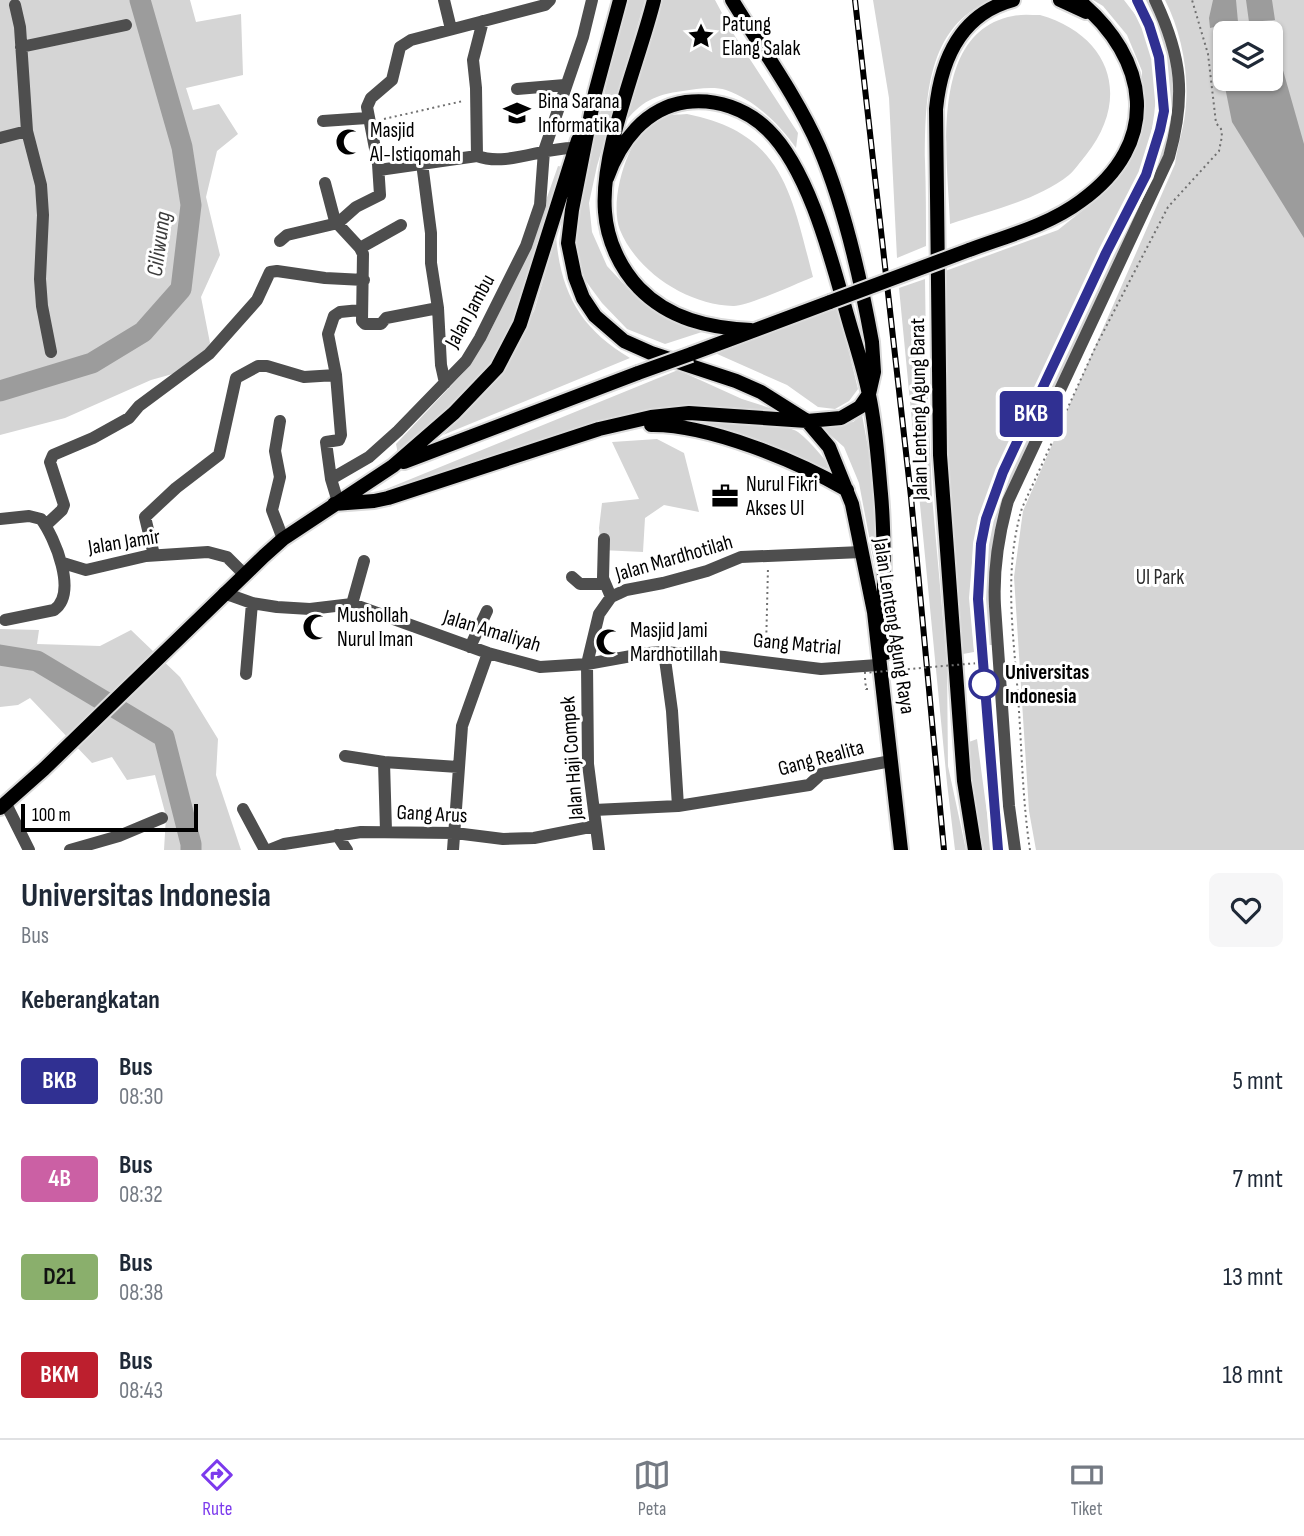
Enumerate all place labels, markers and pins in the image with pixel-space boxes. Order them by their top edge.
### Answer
place label: Patung Elang Salak [722,12,800,61]
place icon: Patung Elang Salak [686,21,716,51]
place label: Bina Sarana Informatika [538,89,620,138]
school or university icon: Bina Sarana Informatika [502,98,532,128]
place label: Masjid Al-Istiqomah [369,118,461,167]
mosque icon: Masjid Al-Istiqomah [334,127,364,157]
place label: Nurul Fikri Akses UI [745,472,818,521]
office icon: Nurul Fikri Akses UI [710,481,740,511]
place label: Mushollah Nurul Iman [337,603,413,652]
mosque icon: Mushollah Nurul Iman [301,612,331,642]
place label: Masjid Jami Mardhotillah [630,618,718,667]
mosque icon: Masjid Jami Mardhotillah [594,627,624,657]
place label: Universitas Indonesia [1005,660,1089,709]
marker: Universitas Indonesia [969,669,999,699]

